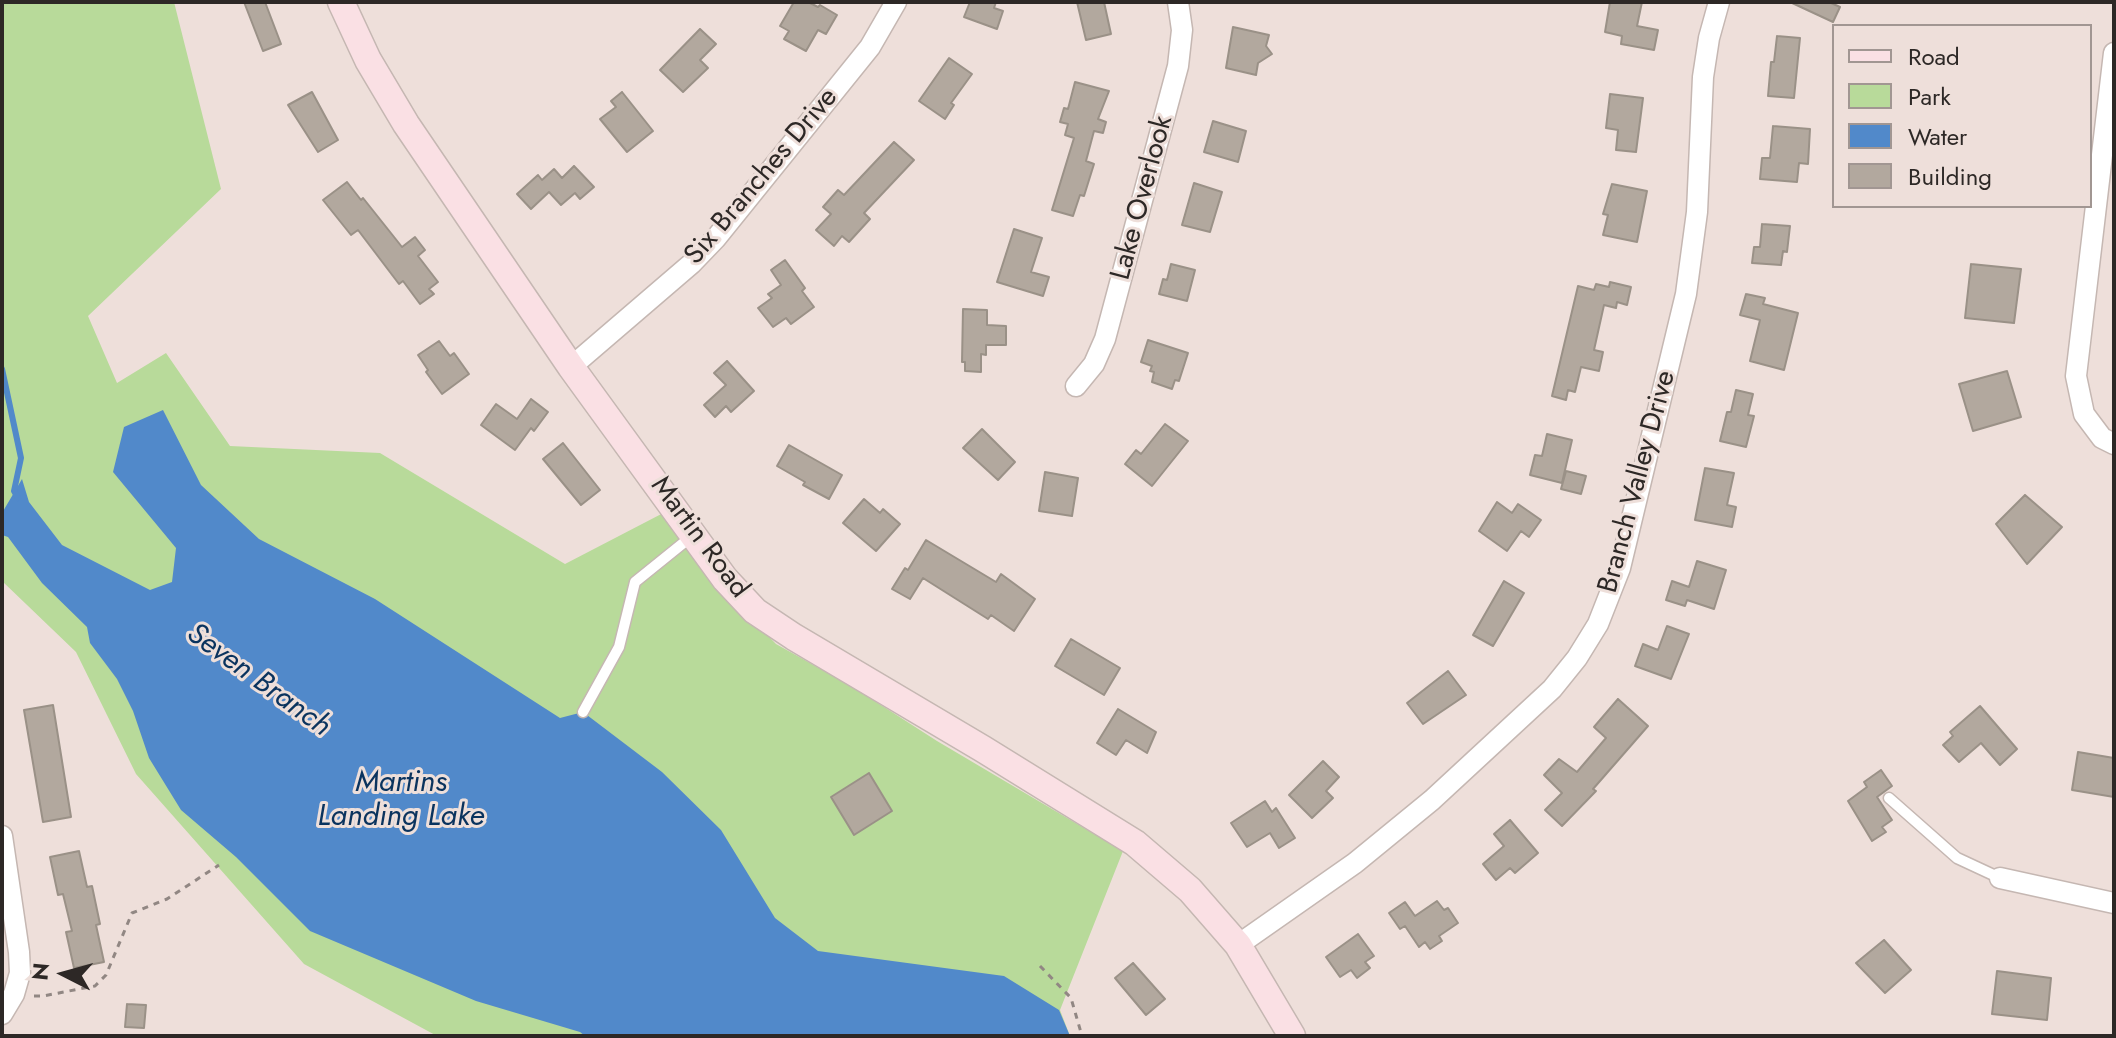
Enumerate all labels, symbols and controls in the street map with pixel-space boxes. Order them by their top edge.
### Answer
legend [1832,24,2092,208]
text: Road [1908,39,1960,74]
text: Park [1908,79,1951,114]
street label: Six Branches Drive [678,82,846,272]
street label: Lake Overlook [1105,112,1181,284]
text: Water [1908,119,1967,154]
text: Building [1908,159,1992,194]
street label: Branch Valley Drive [1592,367,1684,597]
street label: Martin Road [642,471,756,605]
water label: Seven Branch [179,617,337,745]
water label: Martins Landing Lake [317,766,485,836]
north arrow [24,934,104,1014]
text: N [23,961,57,982]

